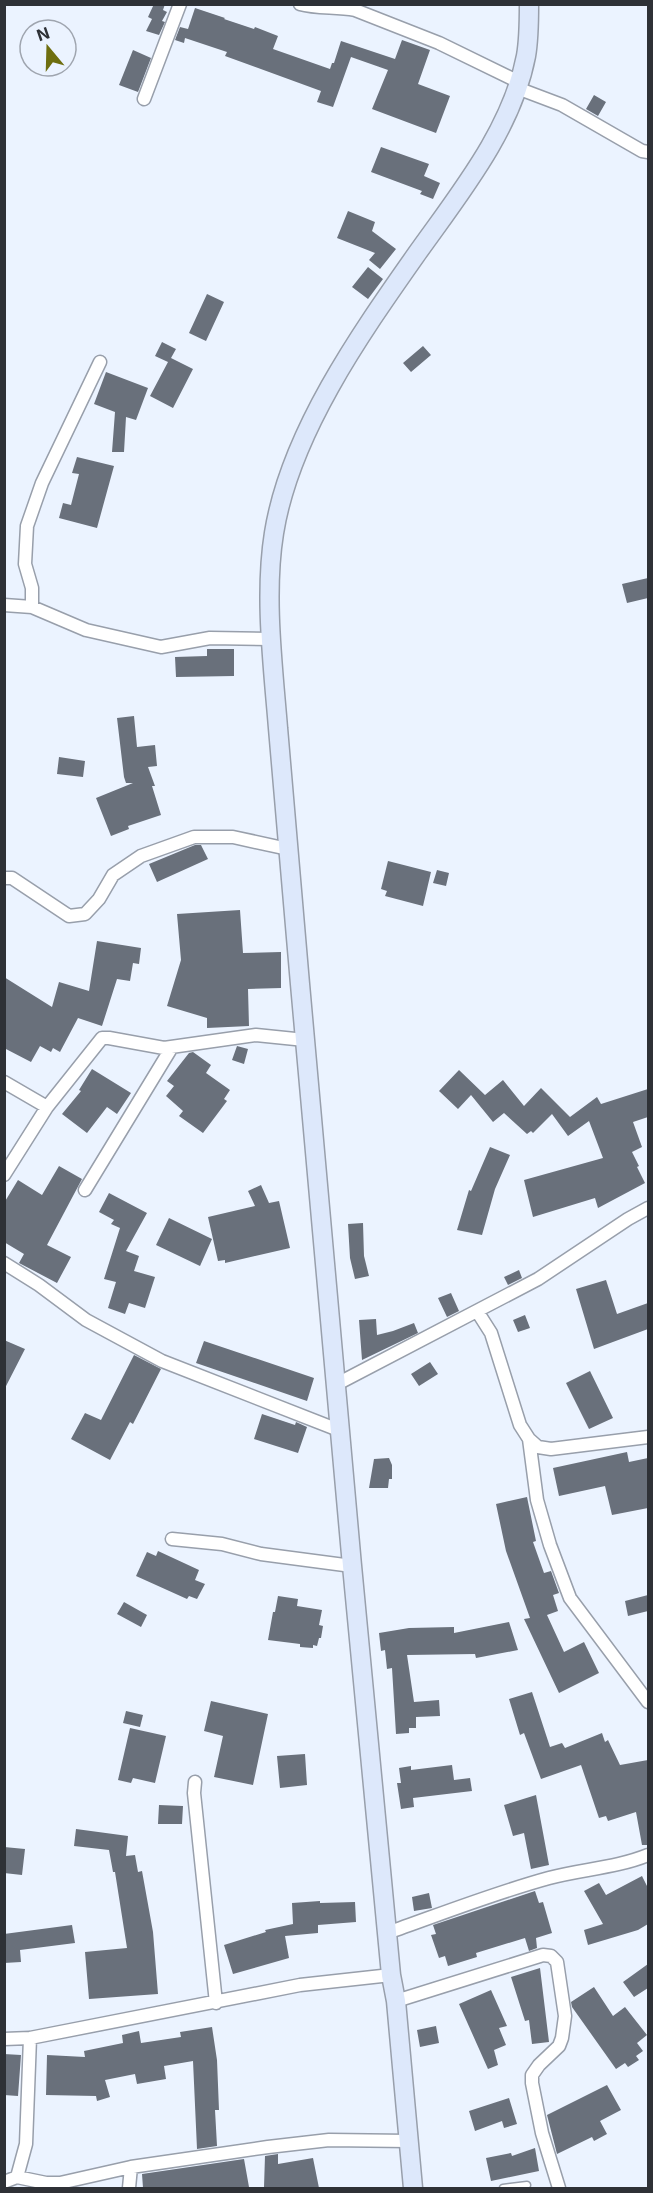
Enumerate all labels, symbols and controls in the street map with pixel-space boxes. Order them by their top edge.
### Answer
north arrow [18,18,78,78]
text: N [34,22,52,45]

